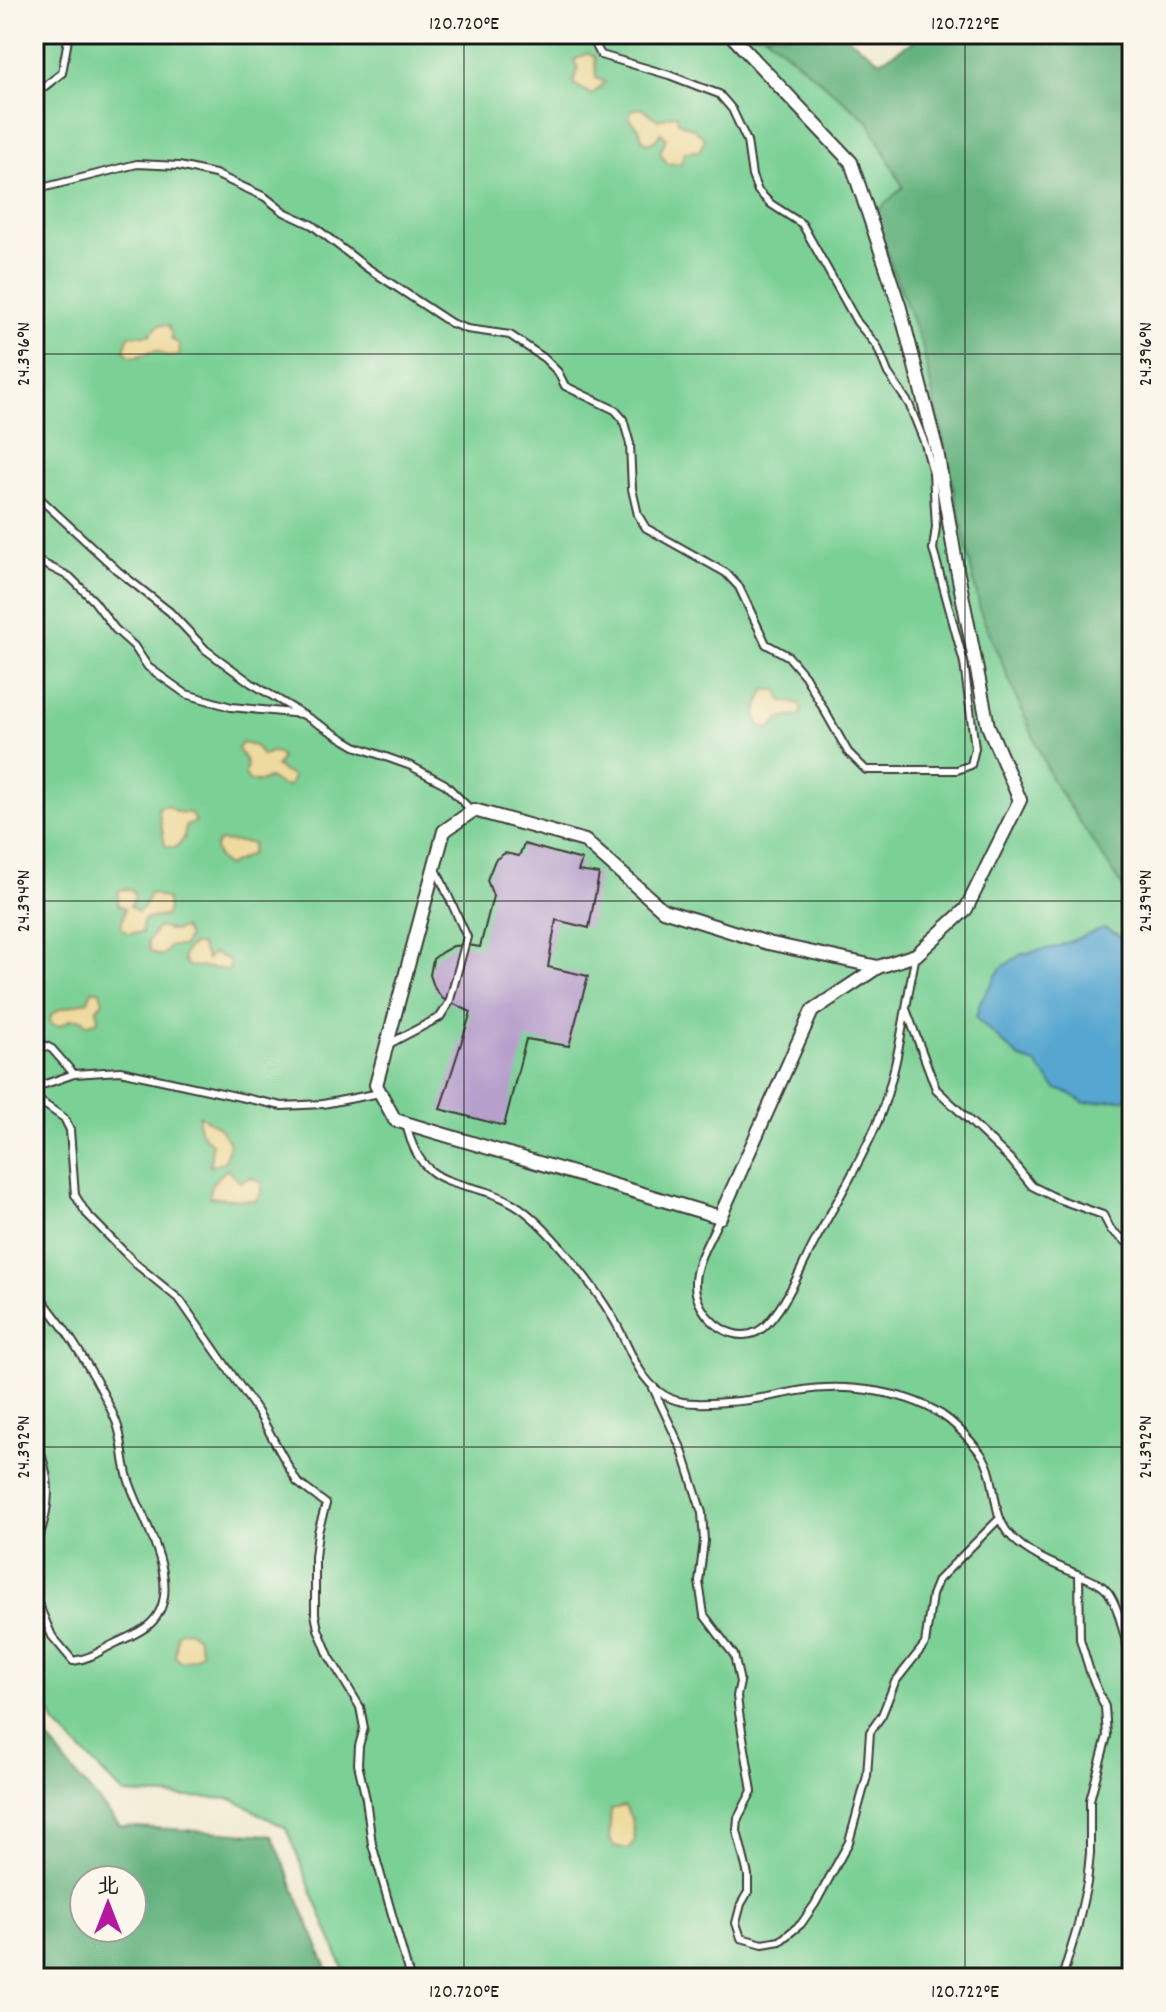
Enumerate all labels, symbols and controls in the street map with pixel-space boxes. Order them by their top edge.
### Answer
text: 120.720°E [429,11,499,39]
text: 120.722°E [931,11,999,39]
text: 24.396°N [11,322,39,386]
text: 24.396°N [1133,322,1161,386]
text: 24.394°N [11,870,39,933]
text: 24.394°N [1133,870,1161,933]
text: 24.392°N [11,1415,39,1479]
text: 24.392°N [1133,1415,1161,1479]
north arrow [68,1864,148,1944]
text: 北 [97,1872,119,1903]
text: 120.720°E [429,1979,499,2007]
text: 120.722°E [931,1979,999,2007]

